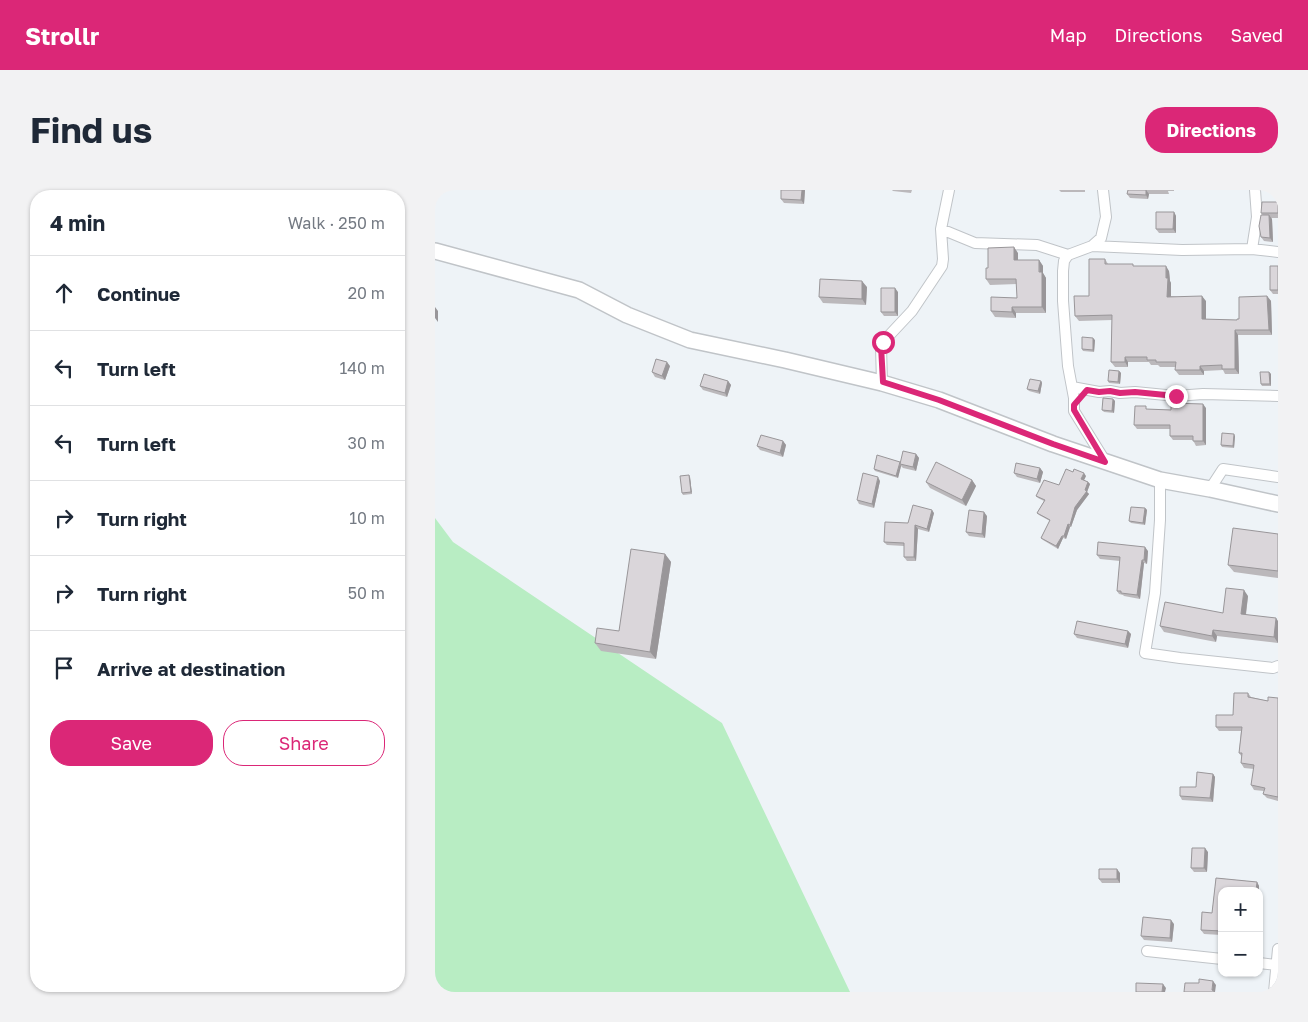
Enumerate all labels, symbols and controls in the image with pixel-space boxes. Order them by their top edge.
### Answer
text: Strollr [25,21,99,50]
text: Map [1050,24,1086,46]
text: Directions [1114,24,1202,46]
text: Saved [1230,24,1283,46]
button: Directions [1145,107,1278,153]
text: Find us [30,109,152,151]
text: 4 min [50,210,105,236]
text: Walk · 250 m [288,213,385,233]
icon: ahead [50,279,78,307]
text: Continue [97,282,180,305]
text: 20 m [348,283,385,303]
route start [872,331,895,354]
icon: left [50,354,78,382]
text: Turn left [97,357,176,380]
text: 140 m [339,358,385,378]
route end [1165,385,1188,408]
icon: left [50,429,78,457]
text: Turn left [97,432,176,455]
text: 30 m [348,433,385,453]
icon: right [50,504,78,532]
text: Turn right [97,507,187,530]
text: 10 m [349,508,385,528]
icon: right [50,579,78,607]
text: Turn right [97,582,187,605]
text: 50 m [348,583,385,603]
icon: arrive [50,654,78,682]
text: Arrive at destination [97,657,285,680]
button: Save [50,720,213,766]
button: Share [223,720,385,766]
map controls [1218,887,1263,977]
button: + [1218,887,1263,932]
button: − [1218,932,1263,977]

